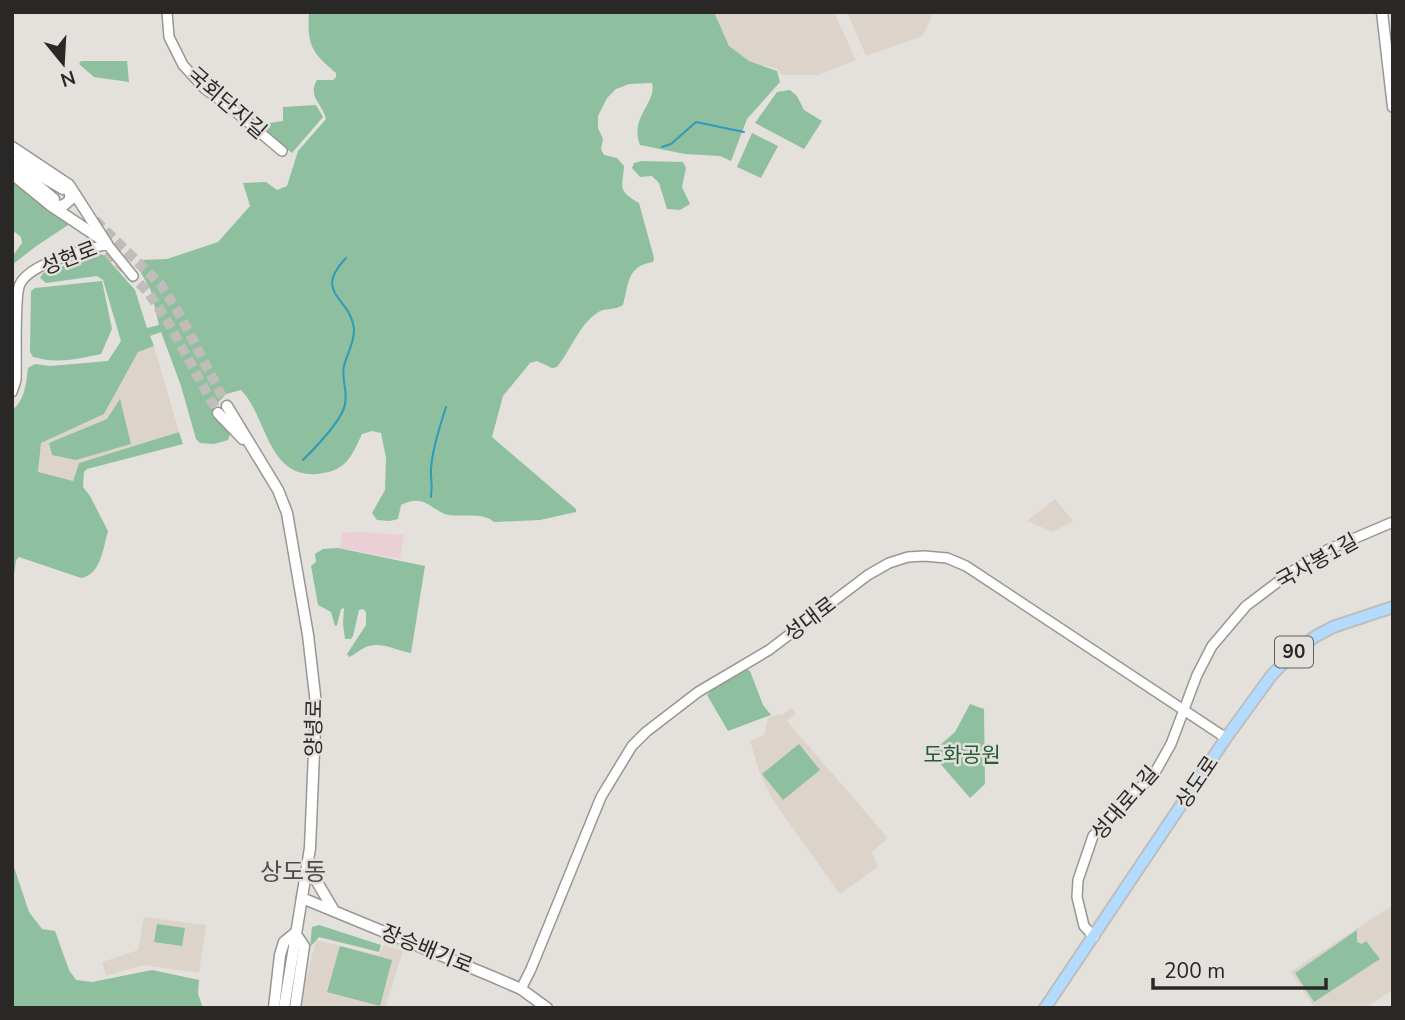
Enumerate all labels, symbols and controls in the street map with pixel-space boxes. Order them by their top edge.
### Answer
north arrow [28,28,98,98]
street label: 국회단지길 [181,61,273,145]
text: N [57,64,79,93]
street label: 성현로 [37,235,101,281]
street label: 국사봉1길 [1271,527,1363,595]
street label: 성대로 [778,590,842,648]
road number: 90 [1275,636,1313,667]
street label: 양녕로 [299,699,329,757]
park label: 도화공원 [923,741,1001,769]
street label: 상도로 [1169,750,1225,814]
street label: 성대로1길 [1085,760,1165,846]
district label: 상도동 [260,856,326,888]
street label: 장승배기로 [377,918,477,980]
scale bar [1153,946,1326,990]
text: 200 m [1164,957,1225,985]

